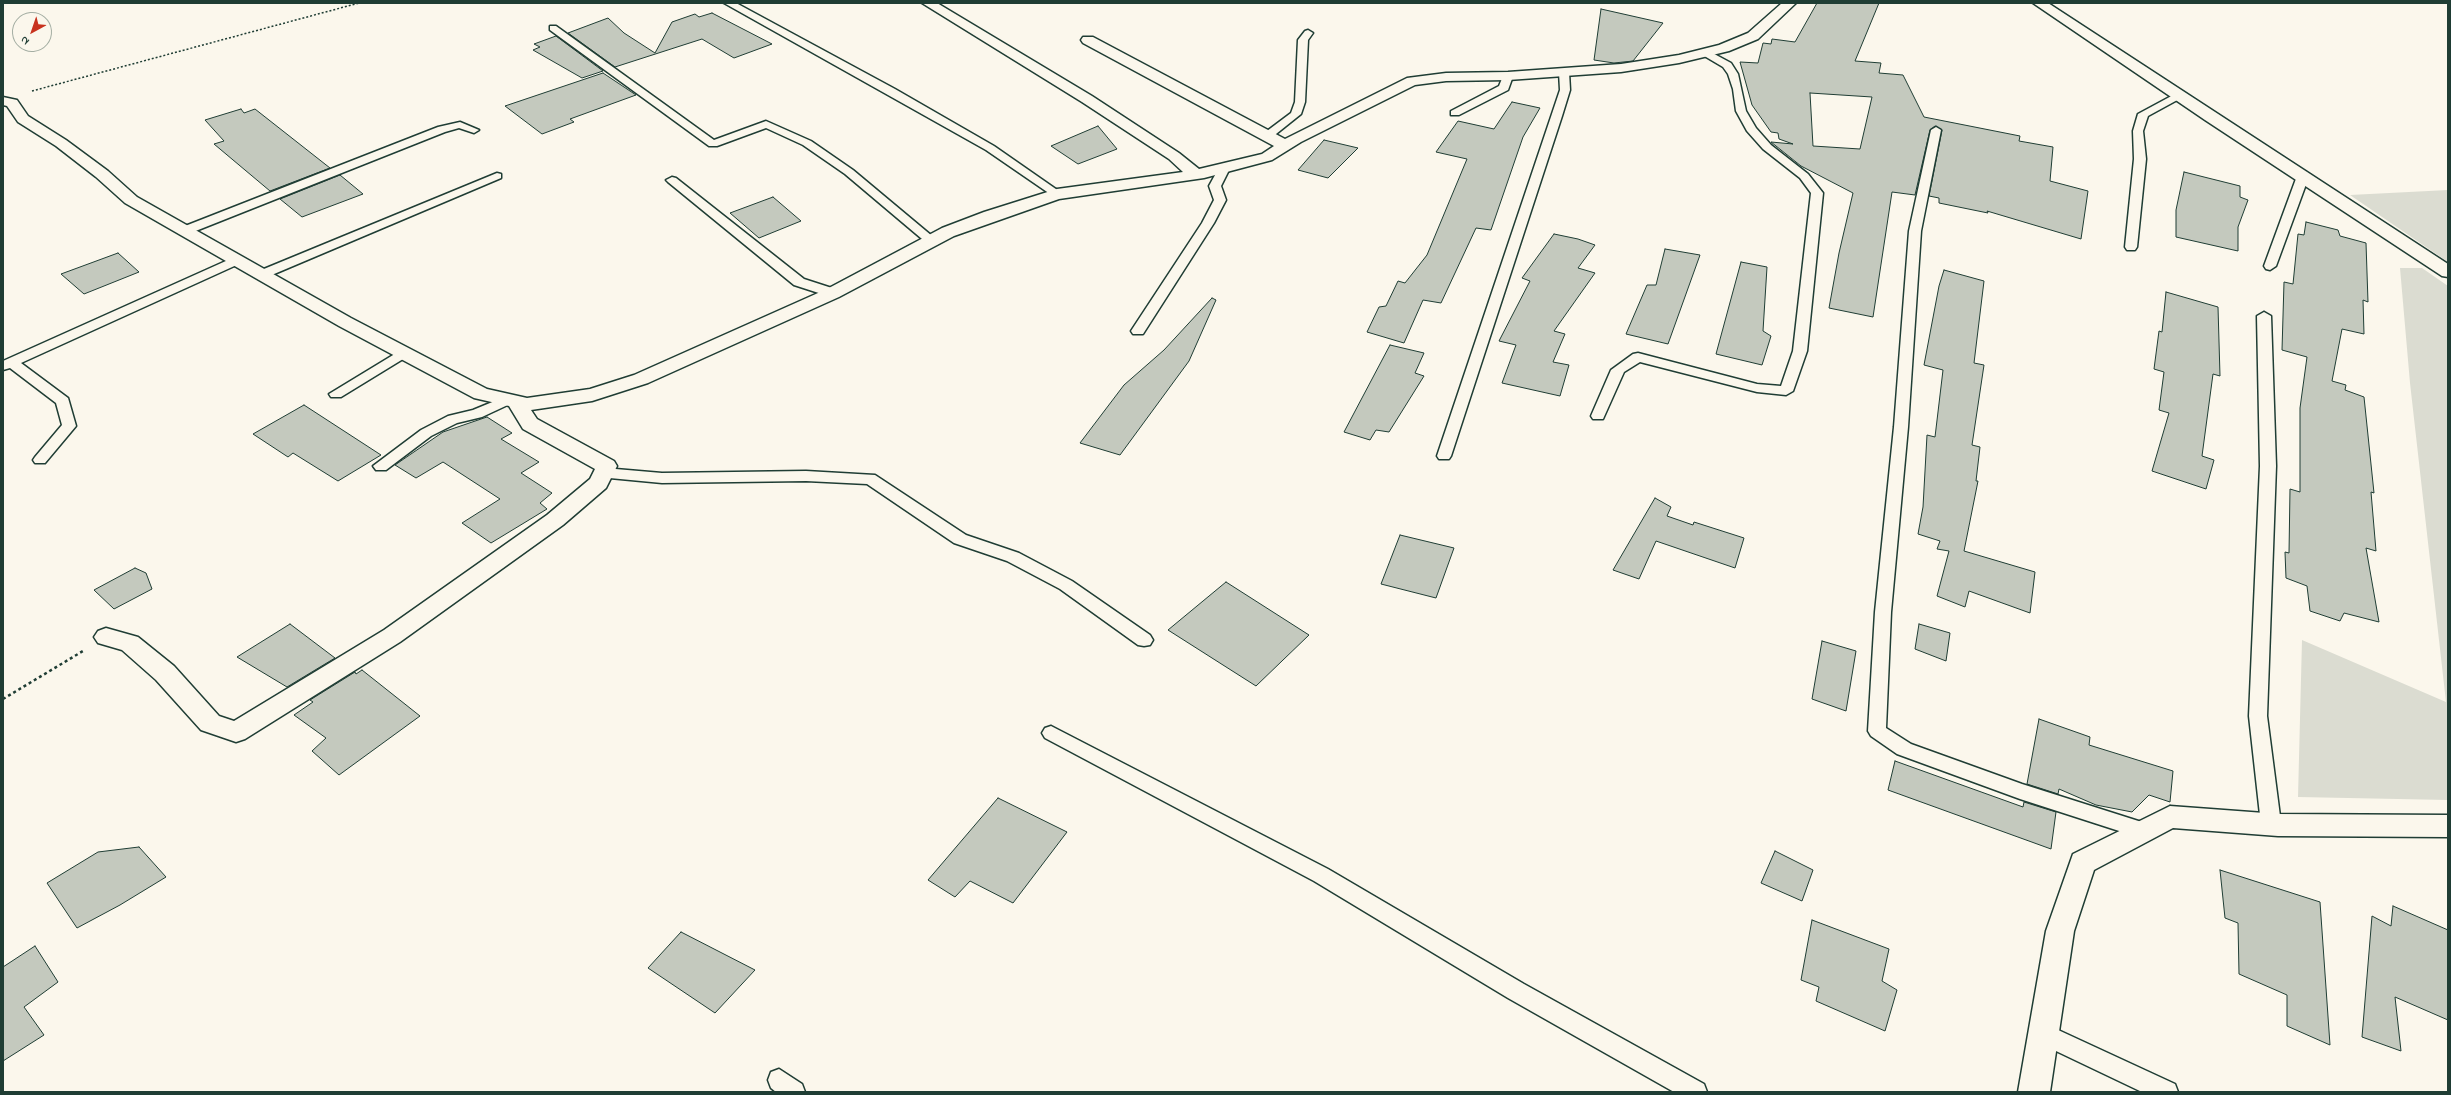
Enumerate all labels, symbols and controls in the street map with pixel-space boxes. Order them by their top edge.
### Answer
north arrow [12,12,52,52]
text: N [17,32,33,49]

